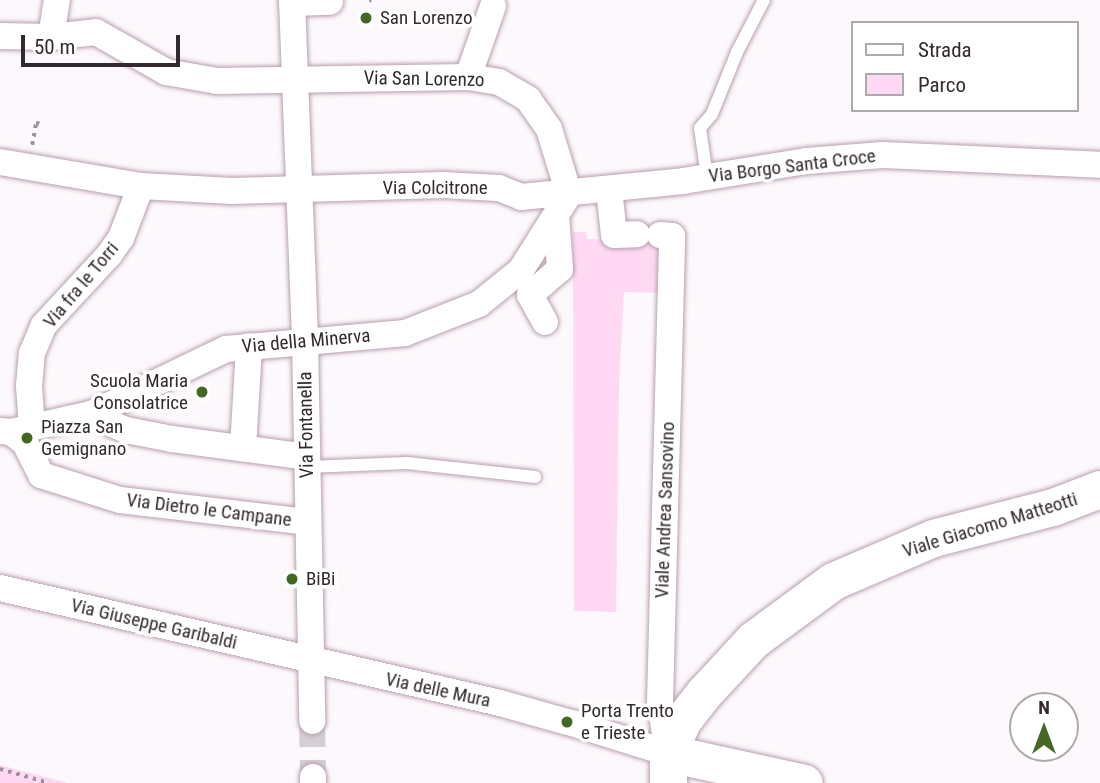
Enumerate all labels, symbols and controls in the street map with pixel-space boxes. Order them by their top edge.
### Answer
place label: San Lorenzo [380,7,473,29]
marker: San Lorenzo [358,10,374,26]
scale bar [24,21,184,65]
legend [852,21,1079,112]
text: 50 m [34,35,75,59]
text: Strada [918,38,972,62]
street label: Via San Lorenzo [363,67,485,91]
text: Parco [918,73,966,97]
street label: Via Borgo Santa Croce [707,144,877,188]
street label: Via Colcitrone [382,177,488,199]
street label: Via fra le Torri [38,237,124,333]
street label: Via della Minerva [241,324,371,358]
place label: Scuola Maria Consolatrice [90,370,188,414]
street label: Via Fontanella [294,371,318,479]
marker: Scuola Maria Consolatrice [194,384,210,400]
place label: Piazza San Gemignano [41,416,126,460]
street label: Viale Andrea Sansovino [651,421,679,599]
marker: Piazza San Gemignano [19,430,35,446]
street label: Viale Giacomo Matteotti [900,488,1080,562]
street label: Via Dietro le Campane [125,489,293,531]
place label: BiBi [306,568,335,590]
marker: BiBi [284,571,300,587]
street label: Via Giuseppe Garibaldi [69,594,239,654]
street label: Via delle Mura [383,668,493,712]
north arrow [1009,692,1079,762]
text: N [1038,696,1050,719]
place label: Porta Trento e Trieste [581,700,674,744]
marker: Porta Trento e Trieste [559,714,575,730]

